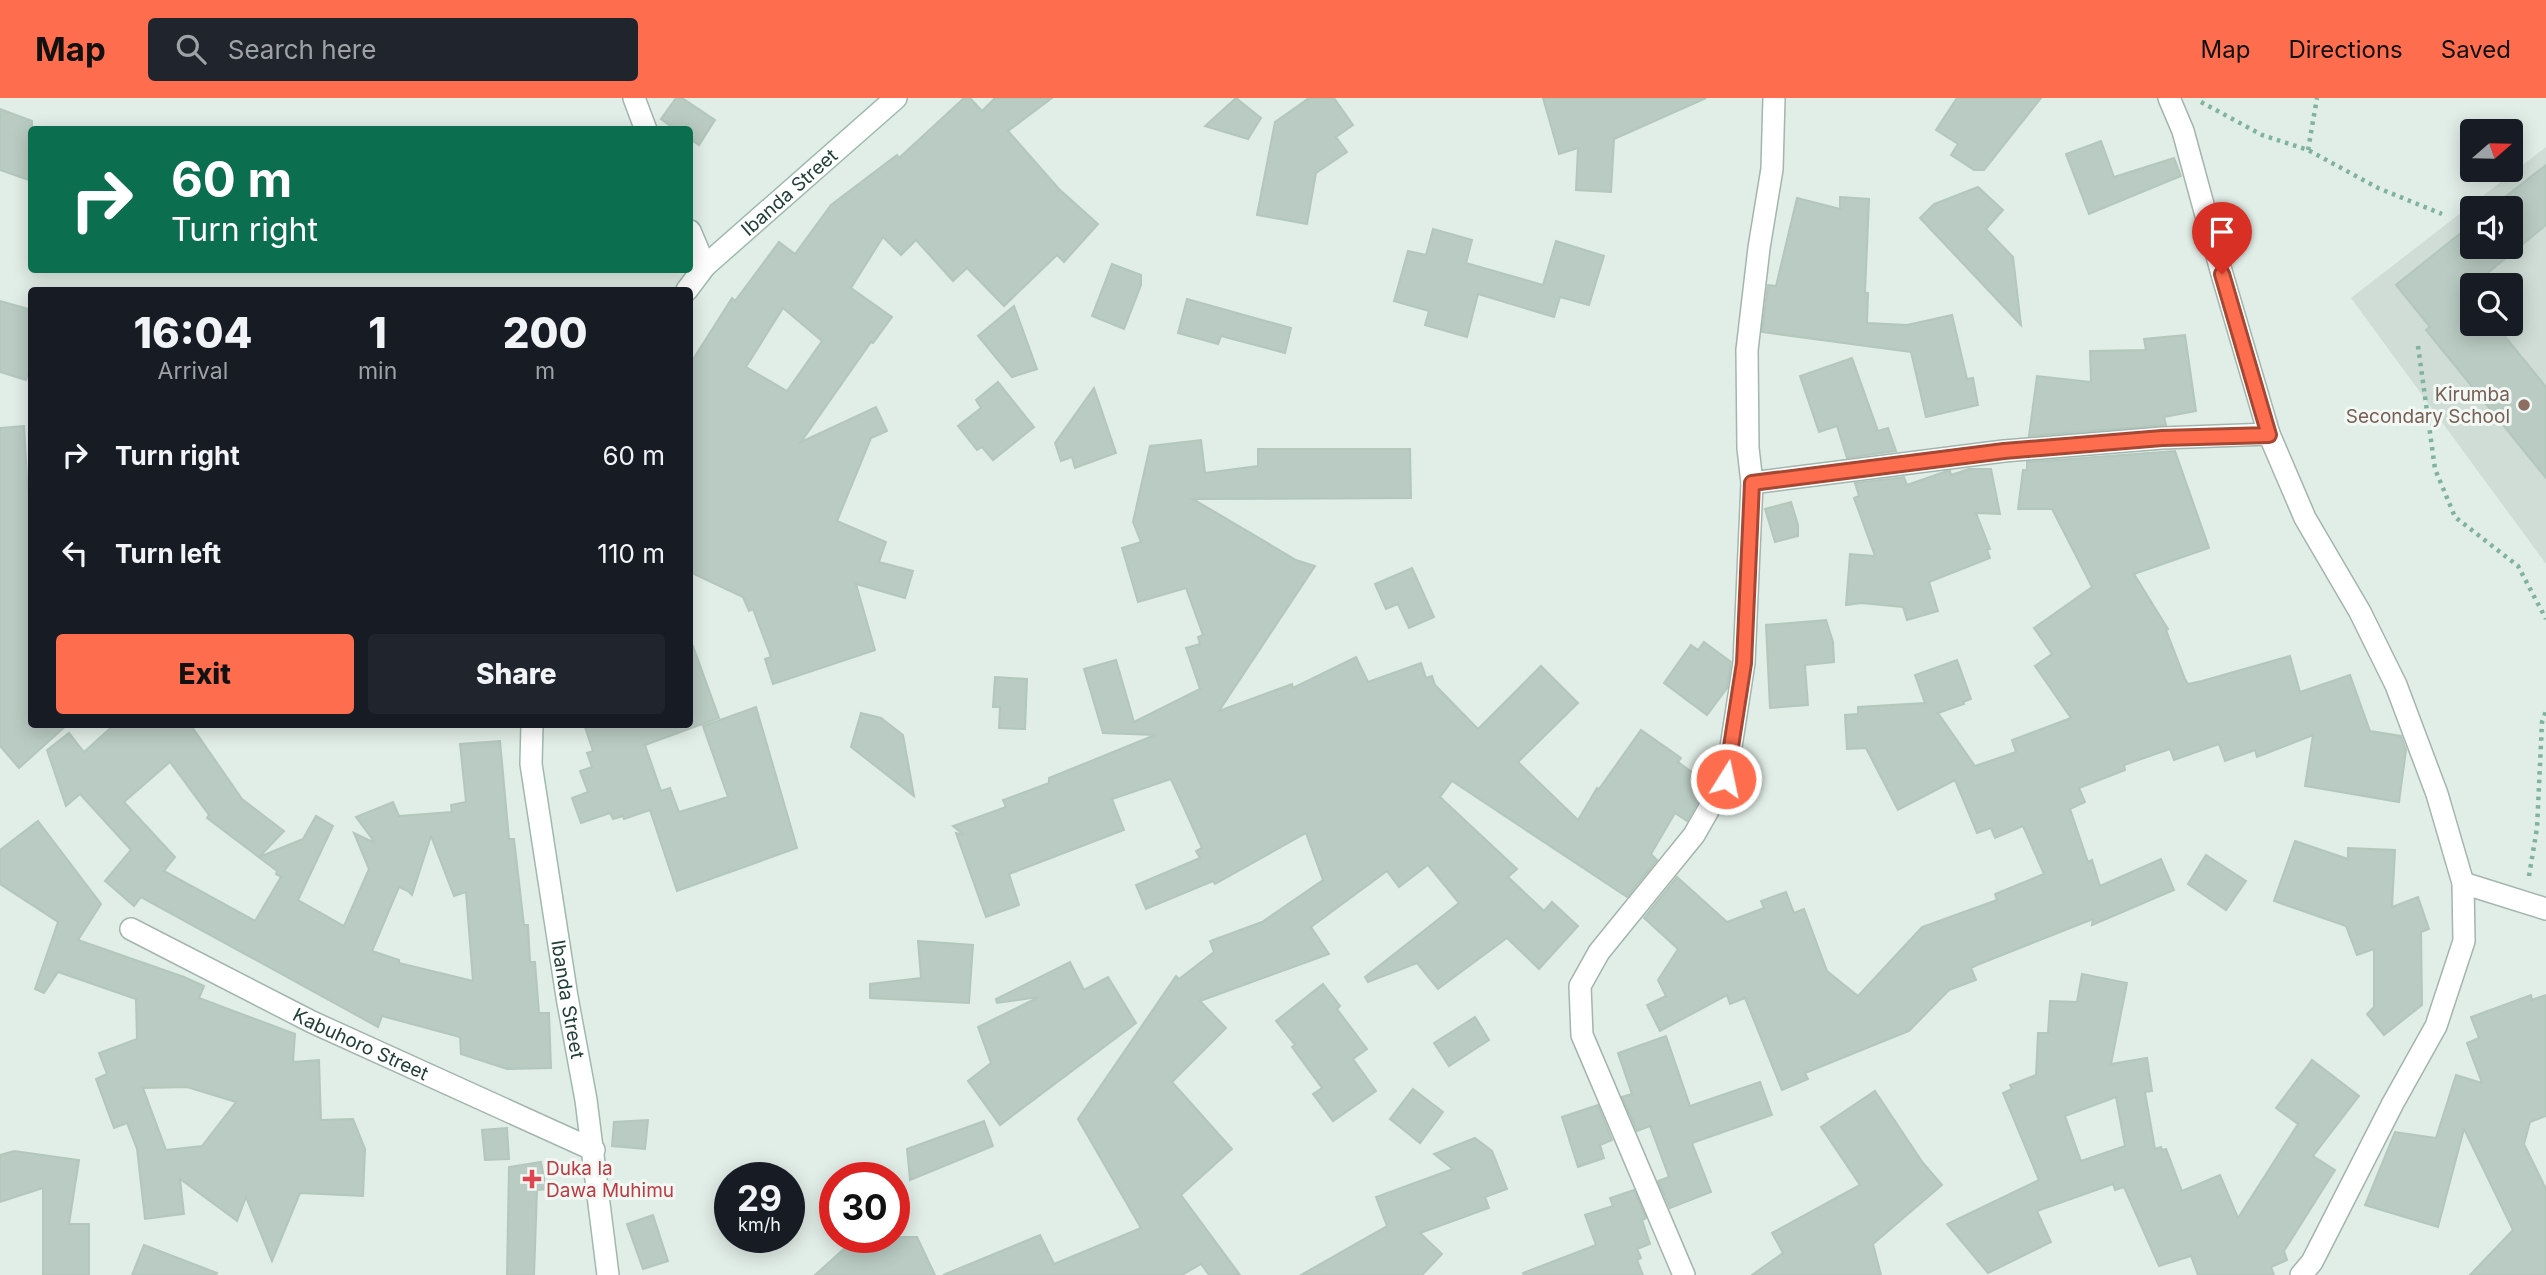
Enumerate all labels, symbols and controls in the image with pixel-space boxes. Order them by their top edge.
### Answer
search box [148,18,638,81]
text: Map [35,29,106,69]
icon: search [172,30,210,68]
text: Search here [228,34,376,65]
text: Map [2201,35,2250,64]
text: Directions [2288,35,2403,64]
text: Saved [2441,35,2511,64]
north arrow [2460,119,2524,182]
map controls [2460,119,2523,336]
street label: Ibanda Street [736,144,842,240]
text: 60 m [171,150,292,209]
icon: right [56,154,147,245]
button: sound [2460,196,2523,259]
pin [2192,202,2252,274]
text: Turn right [171,210,318,249]
icon: arrive [2203,213,2241,251]
button: search [2460,273,2523,336]
text: 16:04 [133,307,253,358]
text: 1 [368,307,387,358]
text: 200 [503,307,588,358]
text: Arrival [158,357,228,385]
text: min [358,357,397,385]
text: m [535,357,555,385]
place label: Kirumba Secondary School [2346,383,2510,428]
marker: Kirumba Secondary School [2516,397,2532,413]
icon: right [56,436,94,474]
text: Turn right [115,440,240,471]
text: 60 m [602,440,665,471]
icon: left [56,534,94,572]
text: Turn left [115,538,221,569]
text: 110 m [597,538,665,569]
button: Exit [56,634,354,714]
button: Share [368,634,665,714]
position arrow [1689,742,1763,816]
street label: Ibanda Street [547,938,590,1060]
street label: Kabuhoro Street [289,1003,432,1085]
place label: Duka la Dawa Muhimu [546,1157,674,1202]
speed limit sign: 30 [819,1162,910,1253]
marker: Duka la Dawa Muhimu [524,1171,540,1187]
text: 29 [737,1177,782,1219]
text: km/h [738,1214,781,1235]

